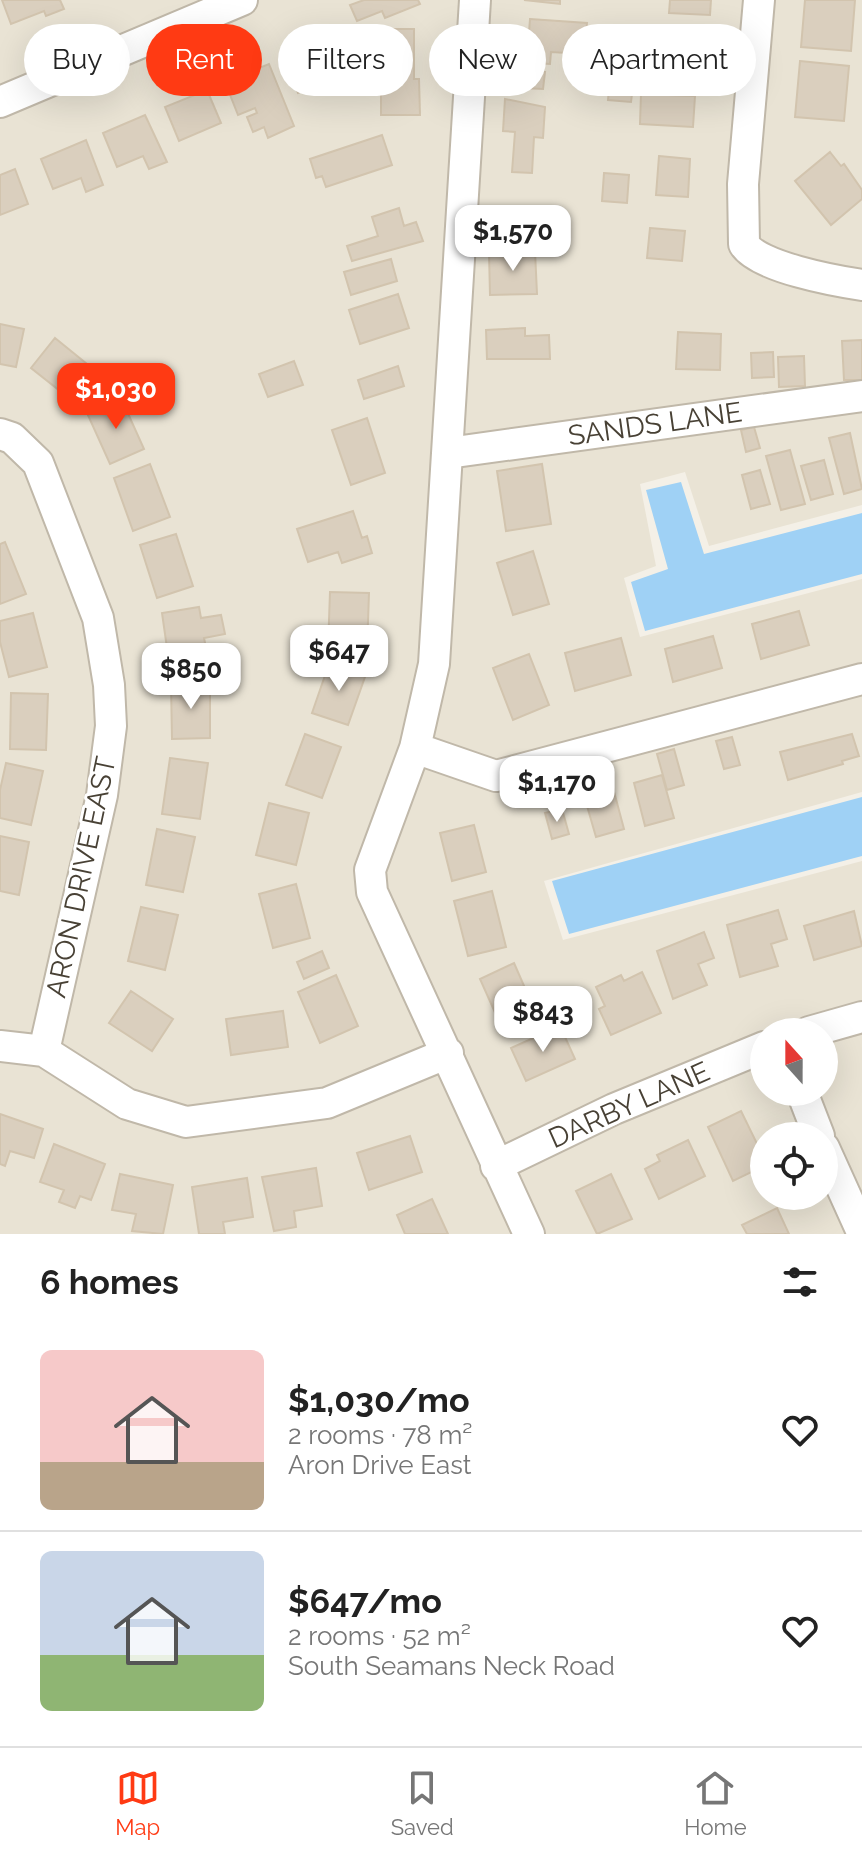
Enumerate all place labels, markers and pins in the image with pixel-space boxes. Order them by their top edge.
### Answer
pin: $1,570 [448,205,578,273]
pin: $1,030 [51,363,181,431]
pin: $647 [292,625,386,693]
pin: $850 [144,643,238,711]
pin: $1,170 [492,756,622,824]
pin: $843 [496,986,590,1054]

